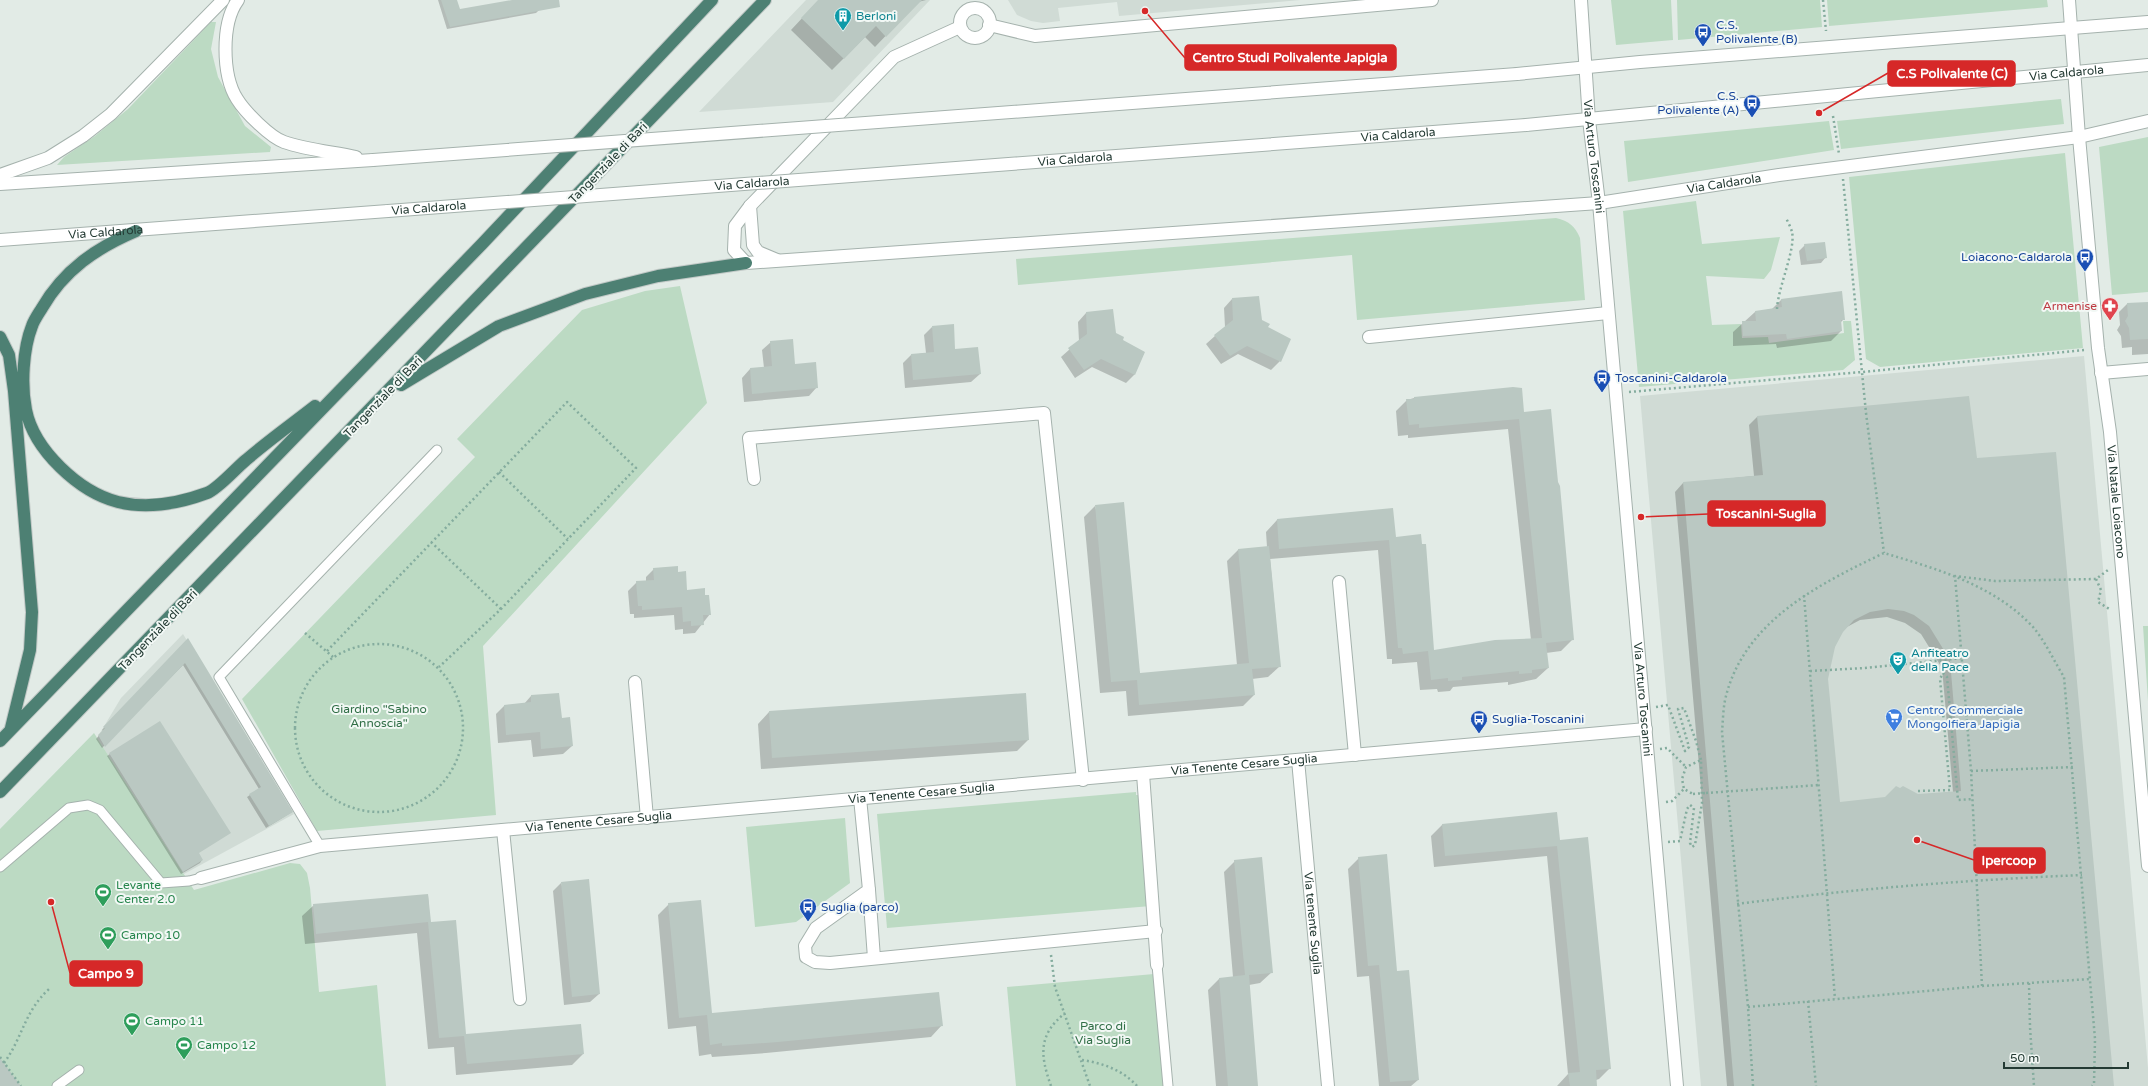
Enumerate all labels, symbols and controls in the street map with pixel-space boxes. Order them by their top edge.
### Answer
building icon: Berloni [833,6,853,31]
place label: Berloni [856,9,896,23]
place label: C.S. Polivalente (B) [1716,18,1798,46]
bus stop icon: C.S. Polivalente (B) [1693,22,1713,47]
callout: Centro Studi Polivalente Japigia [1185,45,1396,70]
text: Centro Studi Polivalente Japigia [1193,50,1387,66]
callout: C.S Polivalente (C) [1888,61,2015,86]
street label: Via Caldarola [2029,62,2104,83]
text: C.S Polivalente (C) [1896,66,2008,82]
place label: C.S. Polivalente (A) [1657,89,1739,117]
bus stop icon: C.S. Polivalente (A) [1742,93,1762,118]
street label: Via Arturo Toscanini [1581,99,1607,214]
street label: Tangenziale di Bari [566,120,650,206]
street label: Via Caldarola [1360,125,1436,144]
street label: Via Caldarola [1037,149,1113,169]
street label: Via Caldarola [1686,171,1762,196]
street label: Via Caldarola [714,174,790,193]
street label: Via Caldarola [391,198,467,218]
street label: Via Caldarola [68,222,144,242]
bus stop icon: Loiacono-Caldarola [2075,247,2095,272]
place label: Loiacono-Caldarola [1961,250,2072,264]
pharmacy icon: Armenise [2100,296,2120,321]
place label: Armenise [2043,299,2097,313]
street label: Tangenziale di Bari [341,354,425,440]
bus stop icon: Toscanini-Caldarola [1592,368,1612,393]
place label: Toscanini-Caldarola [1615,371,1727,385]
street label: Via Natale Loiacono [2104,444,2128,559]
callout: Toscanini-Suglia [1708,501,1825,526]
text: Toscanini-Suglia [1715,506,1816,522]
street label: Tangenziale di Bari [116,587,200,673]
street label: Via Arturo Toscanini [1631,641,1655,757]
place label: Anfiteatro della Pace [1911,646,1969,674]
theatre icon: Anfiteatro della Pace [1888,650,1908,675]
park label: Giardino "Sabino Annoscia" [331,702,427,730]
place label: Centro Commerciale Mongolfiera Japigia [1907,703,2023,731]
supermarket icon: Centro Commerciale Mongolfiera Japigia [1884,707,1904,732]
bus stop icon: Suglia-Toscanini [1469,709,1489,734]
place label: Suglia-Toscanini [1492,712,1584,726]
street label: Via Tenente Cesare Suglia [1170,751,1318,778]
street label: Via Tenente Cesare Suglia [848,780,995,806]
street label: Via Tenente Cesare Suglia [525,808,672,835]
callout: Ipercoop [1974,848,2045,873]
text: Ipercoop [1982,853,2036,869]
street label: Via tenente Suglia [1301,871,1325,975]
place label: Levante Center 2.0 [116,878,176,906]
sports icon: Levante Center 2.0 [93,882,113,907]
bus stop icon: Suglia (parco) [798,897,818,922]
place label: Suglia (parco) [821,900,899,914]
sports icon: Campo 10 [98,925,118,950]
place label: Campo 10 [121,928,181,942]
callout: Campo 9 [70,961,142,986]
text: Campo 9 [78,966,134,982]
sports icon: Campo 11 [122,1011,142,1036]
place label: Campo 11 [145,1014,204,1028]
park label: Parco di Via Suglia [1075,1019,1131,1047]
sports icon: Campo 12 [174,1035,194,1060]
place label: Campo 12 [197,1038,256,1052]
scale bar [2004,1044,2128,1070]
text: 50 m [2010,1051,2039,1065]

